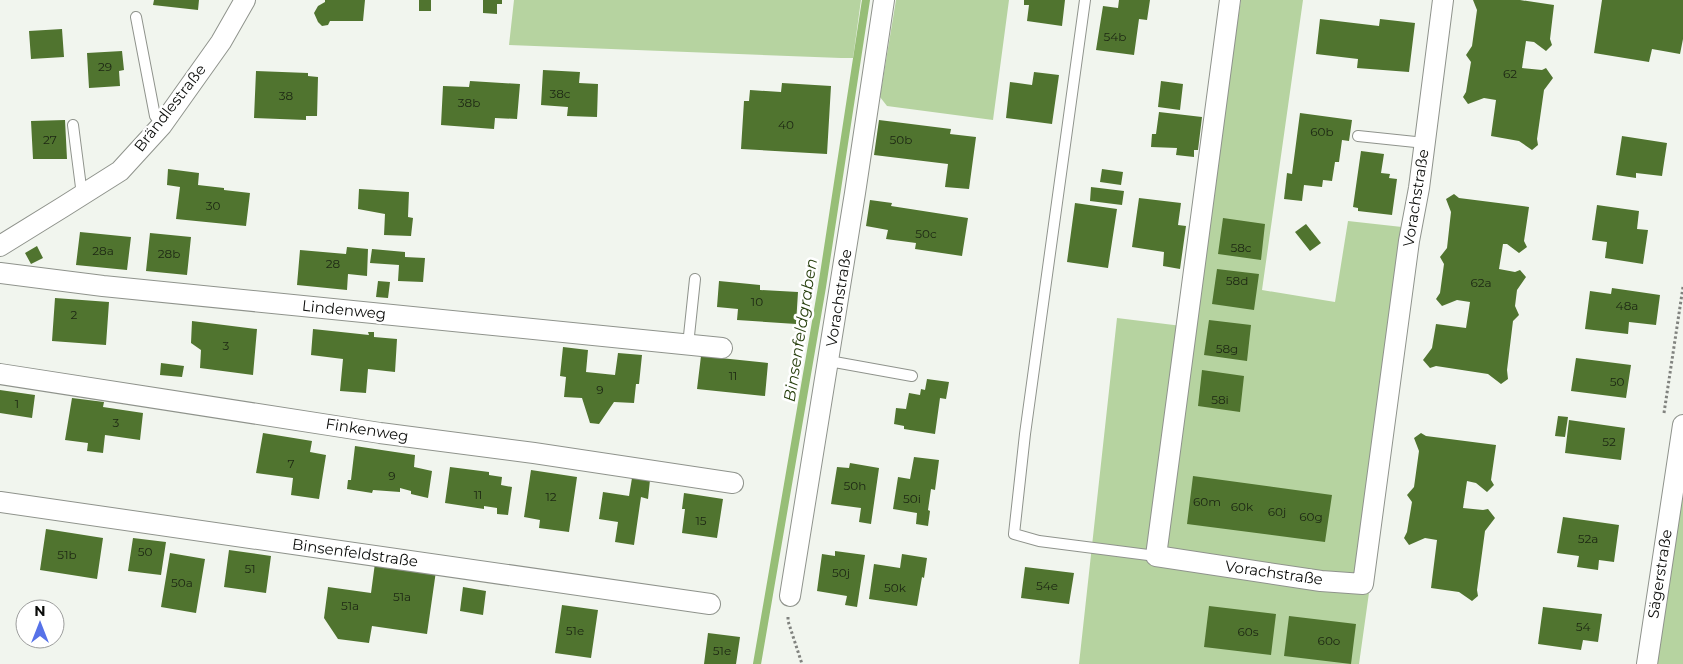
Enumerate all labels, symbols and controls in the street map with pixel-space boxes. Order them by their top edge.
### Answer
house number: 54b [1104,29,1126,44]
house number: 29 [98,59,112,74]
street label: Brändlestraße [130,60,210,155]
house number: 62 [1503,66,1517,81]
house number: 38c [549,86,571,101]
house number: 38 [279,88,294,103]
house number: 38b [458,95,480,110]
house number: 40 [778,117,794,132]
house number: 60b [1310,124,1334,139]
house number: 27 [43,132,57,147]
house number: 50b [890,132,912,147]
street label: Vorachstraße [1398,148,1433,248]
house number: 30 [206,198,220,213]
house number: 50c [915,226,937,241]
house number: 58c [1230,240,1252,255]
house number: 28a [92,243,114,258]
house number: 28b [158,246,180,261]
street label: Vorachstraße [821,248,856,348]
house number: 28 [326,256,341,271]
water label: Binsenfeldgraben [780,257,821,403]
house number: 58d [1226,273,1248,288]
house number: 62a [1470,275,1492,290]
house number: 10 [751,294,763,309]
street label: Lindenweg [301,296,387,323]
house number: 48a [1616,298,1638,313]
house number: 2 [71,307,78,322]
house number: 3 [223,338,230,353]
house number: 58g [1216,341,1238,356]
house number: 11 [729,368,737,383]
house number: 50 [1610,374,1624,389]
house number: 9 [596,382,604,397]
house number: 58i [1211,392,1229,407]
house number: 1 [15,396,19,411]
street label: Finkenweg [324,414,410,445]
house number: 3 [113,415,120,430]
house number: 52 [1602,434,1616,449]
house number: 7 [287,456,295,471]
house number: 9 [388,468,396,483]
house number: 50h [844,478,866,493]
house number: 11 [474,487,482,502]
house number: 12 [545,489,557,504]
house number: 50i [903,491,921,506]
house number: 60m [1193,494,1221,509]
house number: 60k [1231,499,1254,514]
house number: 60j [1268,504,1286,519]
house number: 60g [1299,509,1323,524]
house number: 15 [695,513,707,528]
street label: Sägerstraße [1643,528,1676,620]
house number: 52a [1578,531,1598,546]
street label: Binsenfeldstraße [291,534,419,571]
house number: 50 [138,544,152,559]
house number: 51b [57,547,77,562]
street label: Vorachstraße [1224,556,1324,589]
house number: 51 [244,561,256,576]
house number: 50j [832,565,850,580]
house number: 50a [171,575,193,590]
house number: 54e [1036,578,1058,593]
house number: 50k [884,580,907,595]
house number: 51a [393,589,411,604]
house number: 51a [341,598,359,613]
north arrow [15,599,65,649]
text: N [34,602,46,620]
house number: 54 [1576,619,1590,634]
house number: 51e [566,623,584,638]
house number: 60s [1237,624,1259,639]
house number: 60o [1318,633,1340,648]
house number: 51e [713,643,731,658]

